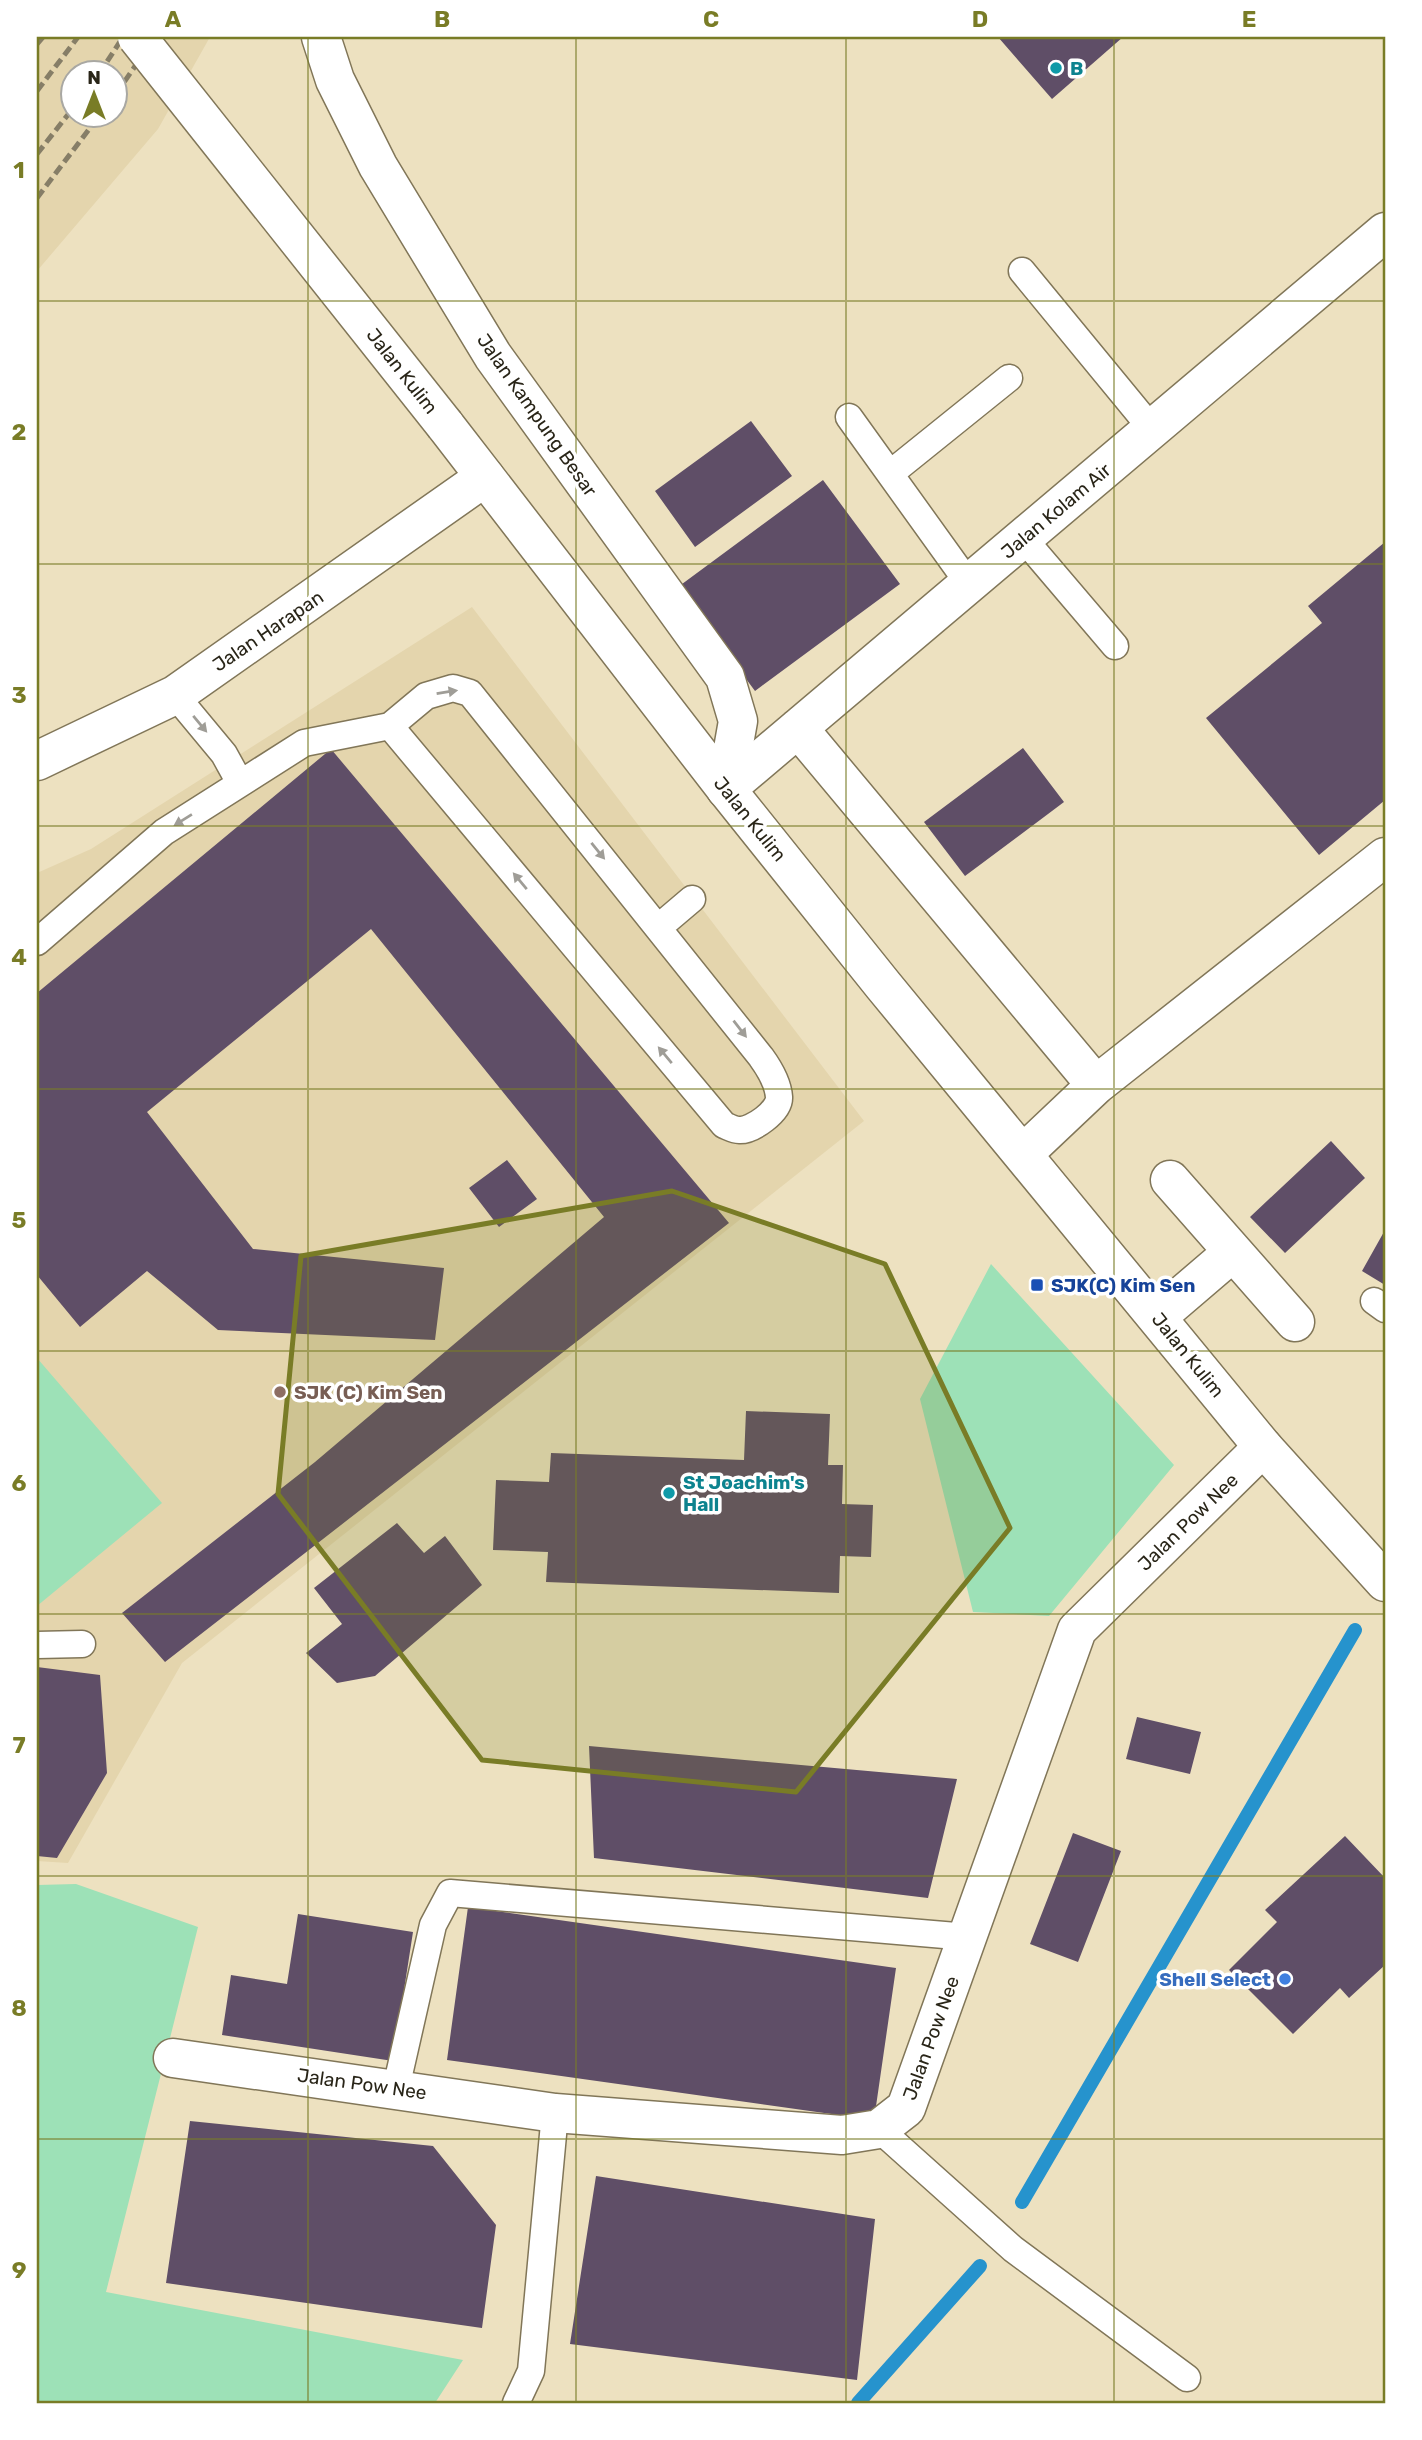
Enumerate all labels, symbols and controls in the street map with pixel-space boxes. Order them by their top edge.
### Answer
text: A [165,5,182,33]
text: B [434,5,450,33]
text: C [703,5,719,33]
text: D [972,5,988,33]
text: E [1242,5,1256,33]
place label: B [1070,57,1083,80]
north arrow [60,60,130,130]
marker: B [1048,60,1064,76]
text: N [87,66,101,89]
text: 1 [13,156,25,184]
street label: Jalan Kulim [361,324,443,418]
street label: Jalan Kampung Besar [472,329,602,501]
text: 2 [12,418,26,446]
street label: Jalan Kolam Air [996,458,1116,564]
street label: Jalan Harapan [208,585,328,677]
text: 3 [11,681,27,709]
one-way arrow [436,686,458,697]
one-way arrow [192,715,207,733]
street label: Jalan Kulim [709,772,791,866]
one-way arrow [173,813,192,826]
one-way arrow [590,843,605,860]
one-way arrow [513,872,528,889]
text: 4 [11,943,27,971]
one-way arrow [732,1020,747,1038]
one-way arrow [658,1047,673,1065]
text: 5 [12,1206,27,1234]
place label: SJK(C) Kim Sen [1051,1274,1196,1297]
marker: SJK(C) Kim Sen [1029,1277,1045,1293]
street label: Jalan Kulim [1147,1308,1229,1402]
place label: SJK (C) Kim Sen [294,1381,443,1404]
marker: SJK (C) Kim Sen [272,1384,288,1400]
street label: Jalan Pow Nee [1133,1468,1243,1576]
text: 6 [12,1469,27,1497]
place label: St Joachim's Hall [683,1471,805,1516]
marker: St Joachim's Hall [661,1485,677,1501]
text: 7 [12,1731,26,1759]
place label: Shell Select [1159,1968,1271,1991]
marker: Shell Select [1277,1971,1293,1987]
street label: Jalan Pow Nee [898,1973,964,2103]
text: 8 [11,1994,27,2022]
street label: Jalan Pow Nee [296,2064,428,2104]
text: 9 [12,2256,26,2284]

